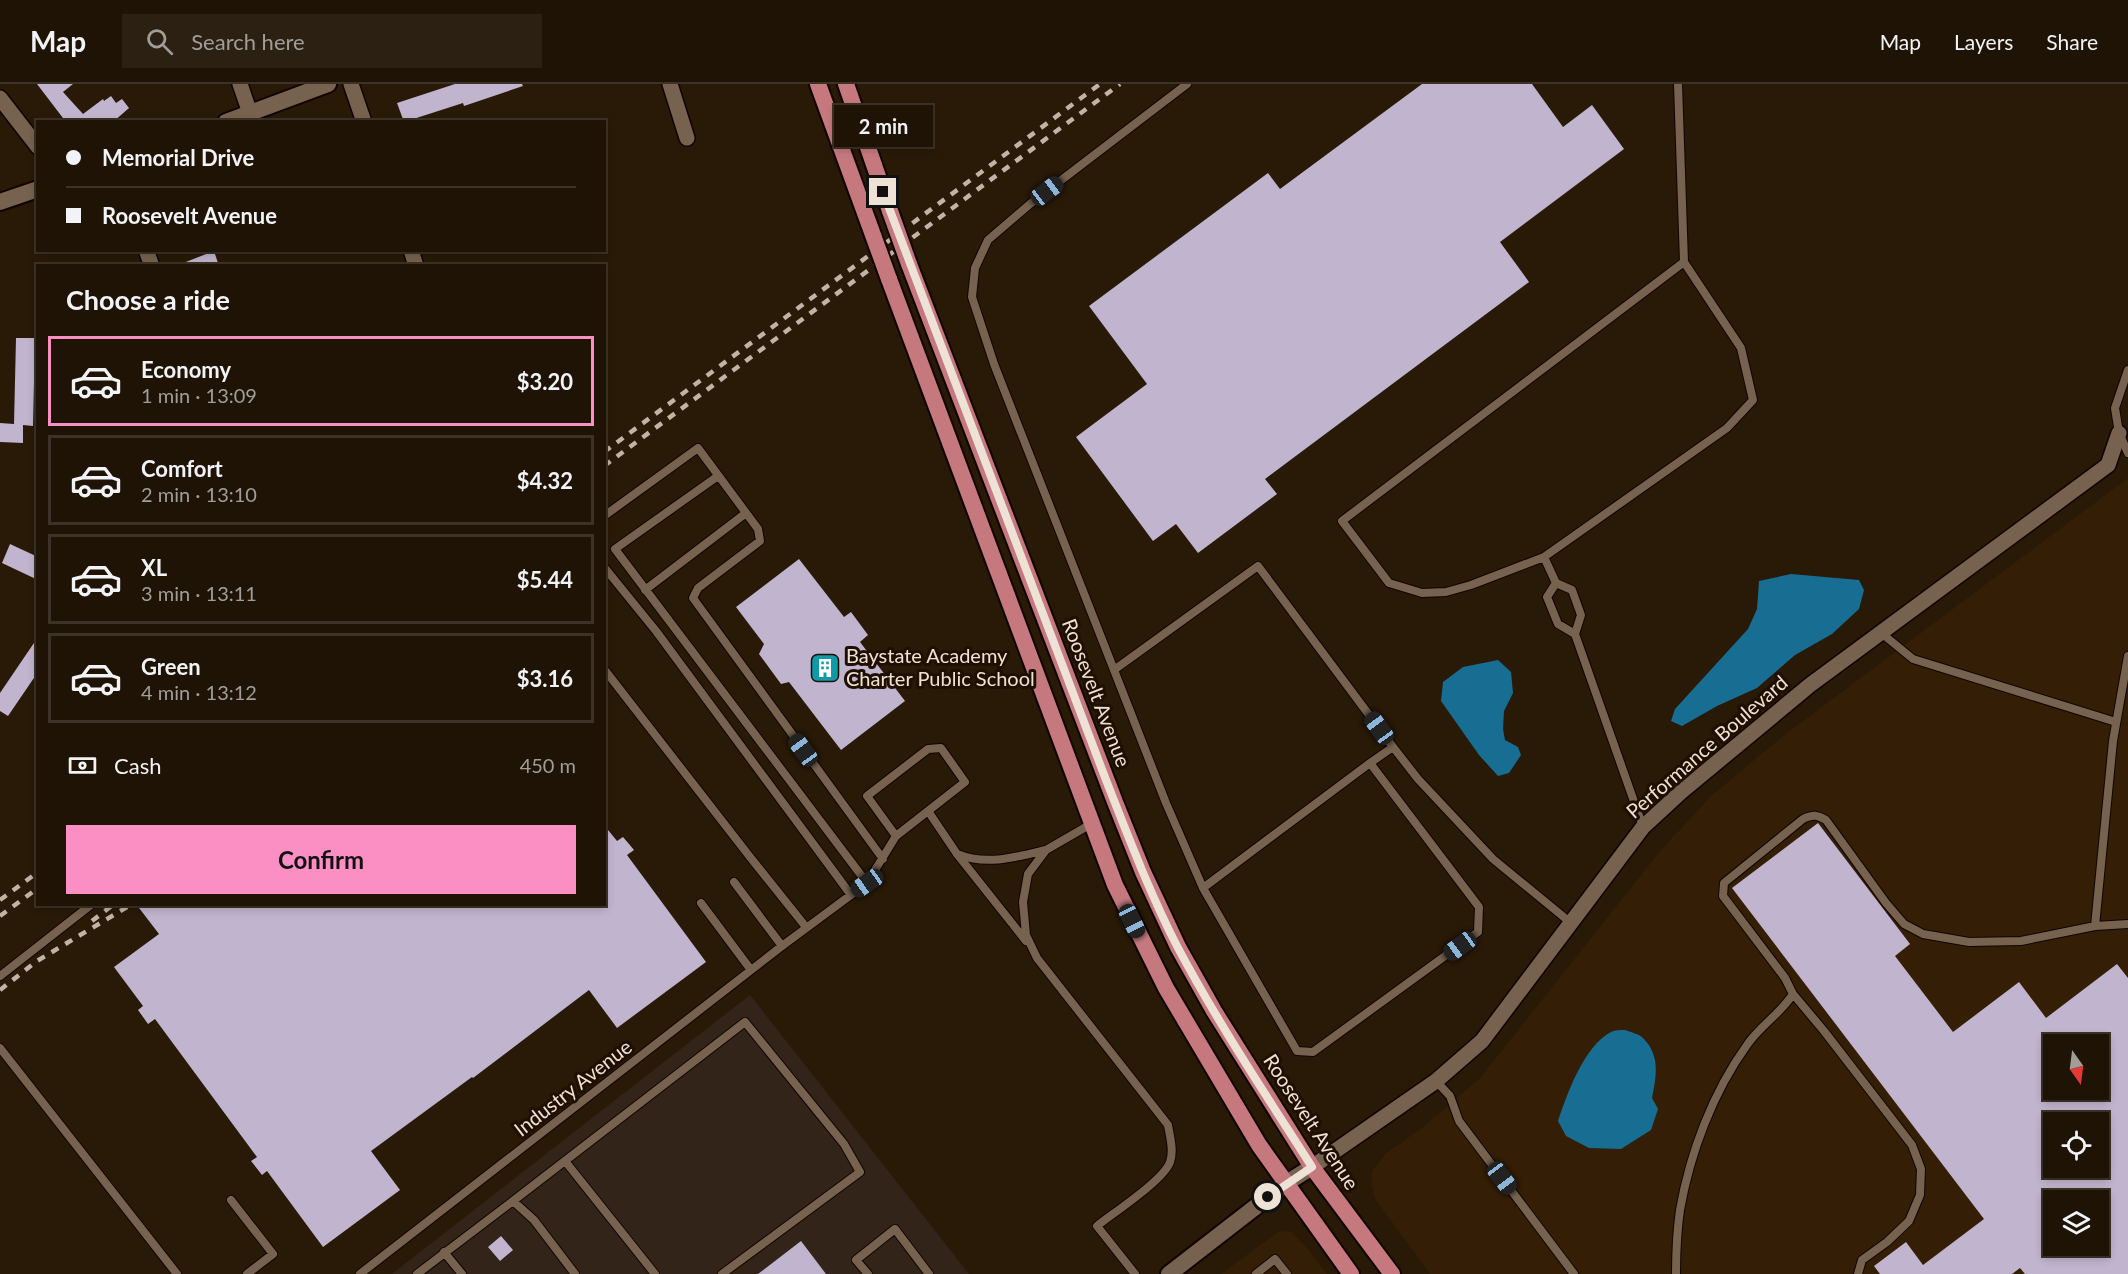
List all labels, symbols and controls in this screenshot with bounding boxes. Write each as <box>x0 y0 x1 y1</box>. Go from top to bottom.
search box <box>122 14 542 68</box>
text: Map <box>30 24 86 58</box>
icon: search <box>143 25 176 58</box>
text: Search here <box>191 28 305 55</box>
text: Map <box>1880 29 1921 54</box>
text: Layers <box>1954 29 2013 54</box>
text: Share <box>2046 29 2098 54</box>
callout: 2 min <box>834 105 932 147</box>
text: 2 min <box>859 114 908 138</box>
text: Memorial Drive <box>102 144 254 171</box>
car <box>1027 173 1067 209</box>
route end <box>869 178 896 205</box>
text: Roosevelt Avenue <box>102 202 277 229</box>
text: Choose a ride <box>66 283 230 316</box>
icon: car <box>69 354 123 408</box>
text: Economy <box>141 356 231 383</box>
text: $3.20 <box>517 368 573 395</box>
text: 1 min · 13:09 <box>141 383 257 407</box>
icon: car <box>69 453 123 507</box>
text: Comfort <box>141 455 223 482</box>
text: $4.32 <box>517 467 573 494</box>
text: 2 min · 13:10 <box>141 482 257 506</box>
icon: car <box>69 552 123 606</box>
text: XL <box>141 554 167 581</box>
text: $5.44 <box>517 566 573 593</box>
text: 3 min · 13:11 <box>141 581 257 605</box>
street label: Roosevelt Avenue <box>1058 615 1136 770</box>
place label: Baystate Academy Charter Public School <box>846 643 1035 690</box>
icon: car <box>69 651 123 705</box>
building icon: Baystate Academy Charter Public School <box>809 652 841 684</box>
text: Green <box>141 653 201 680</box>
text: $3.16 <box>517 665 573 692</box>
street label: Performance Boulevard <box>1621 670 1792 823</box>
text: 4 min · 13:12 <box>141 680 257 704</box>
car <box>1361 708 1397 748</box>
car <box>785 730 821 770</box>
icon: cash <box>66 749 99 782</box>
text: Cash <box>114 752 161 779</box>
text: 450 m <box>520 753 576 777</box>
button: Confirm <box>66 825 576 894</box>
car <box>847 865 887 901</box>
car <box>1116 901 1148 941</box>
car <box>1440 928 1480 964</box>
street label: Industry Avenue <box>509 1034 636 1141</box>
north arrow <box>2043 1034 2109 1100</box>
map controls <box>2043 1034 2109 1256</box>
street label: Roosevelt Avenue <box>1259 1049 1365 1194</box>
button: locate <box>2043 1112 2109 1178</box>
car <box>1484 1158 1520 1198</box>
route start <box>1254 1183 1281 1210</box>
button: layers <box>2043 1190 2109 1256</box>

